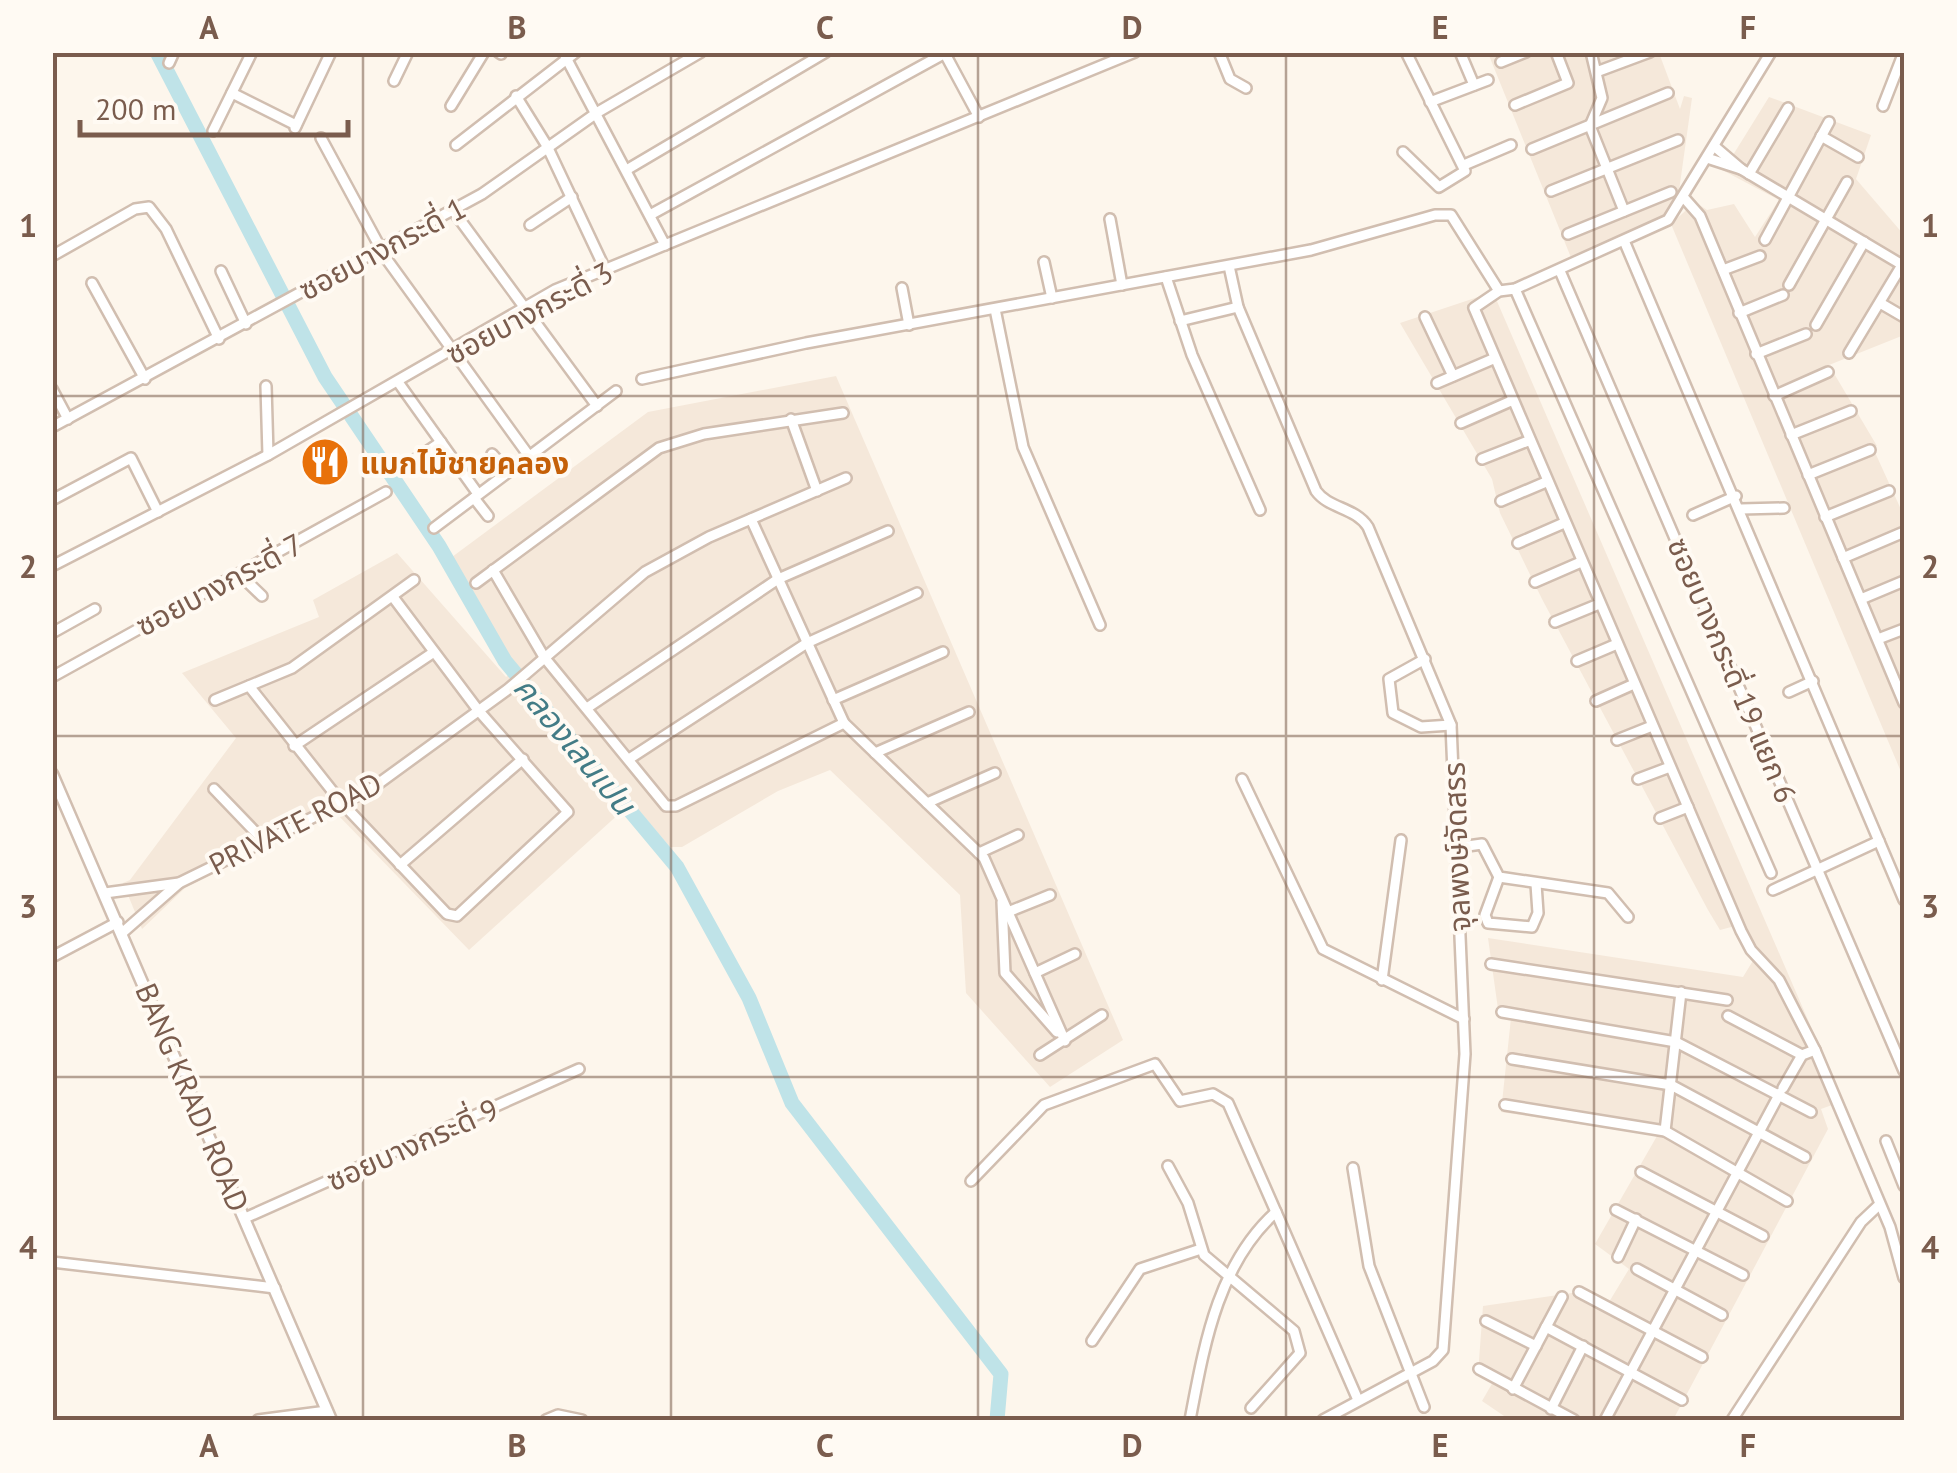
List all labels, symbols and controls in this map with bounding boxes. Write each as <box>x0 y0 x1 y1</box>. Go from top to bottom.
text: A <box>199 6 219 48</box>
text: B <box>508 6 526 48</box>
text: C <box>816 6 834 48</box>
text: D <box>1122 6 1142 48</box>
text: E <box>1432 6 1448 48</box>
text: F <box>1740 6 1756 48</box>
scale bar <box>80 75 348 137</box>
text: 200 m <box>95 89 176 128</box>
street label: ซอยบางกระดี่ 1 <box>292 188 472 308</box>
text: 1 <box>19 204 37 246</box>
text: 1 <box>1921 204 1939 246</box>
street label: ซอยบางกระดี่ 3 <box>439 252 619 372</box>
restaurant icon: แมกไม้ชายคลอง <box>299 436 351 488</box>
place label: แมกไม้ชายคลอง <box>360 443 569 482</box>
street label: ซอยบางกระดี่ 7 <box>129 524 309 644</box>
street label: ซอยบางกระดี่ 19 แยก 6 <box>1659 531 1807 809</box>
text: 2 <box>19 545 37 587</box>
text: 2 <box>1921 545 1939 587</box>
water label: คลองเลนเปน <box>505 667 647 825</box>
street label: จุลพงษ์จัดสรร <box>1434 761 1478 933</box>
street label: PRIVATE ROAD <box>202 763 388 883</box>
text: 3 <box>19 885 37 927</box>
text: 3 <box>1921 885 1939 927</box>
street label: BANG KRADI ROAD <box>127 977 259 1217</box>
street label: ซอยบางกระดี่ 9 <box>320 1089 504 1199</box>
text: 4 <box>19 1226 37 1268</box>
text: 4 <box>1921 1226 1939 1268</box>
text: A <box>199 1424 219 1466</box>
text: B <box>508 1424 526 1466</box>
text: C <box>816 1424 834 1466</box>
text: D <box>1122 1424 1142 1466</box>
text: E <box>1432 1424 1448 1466</box>
text: F <box>1740 1424 1756 1466</box>

